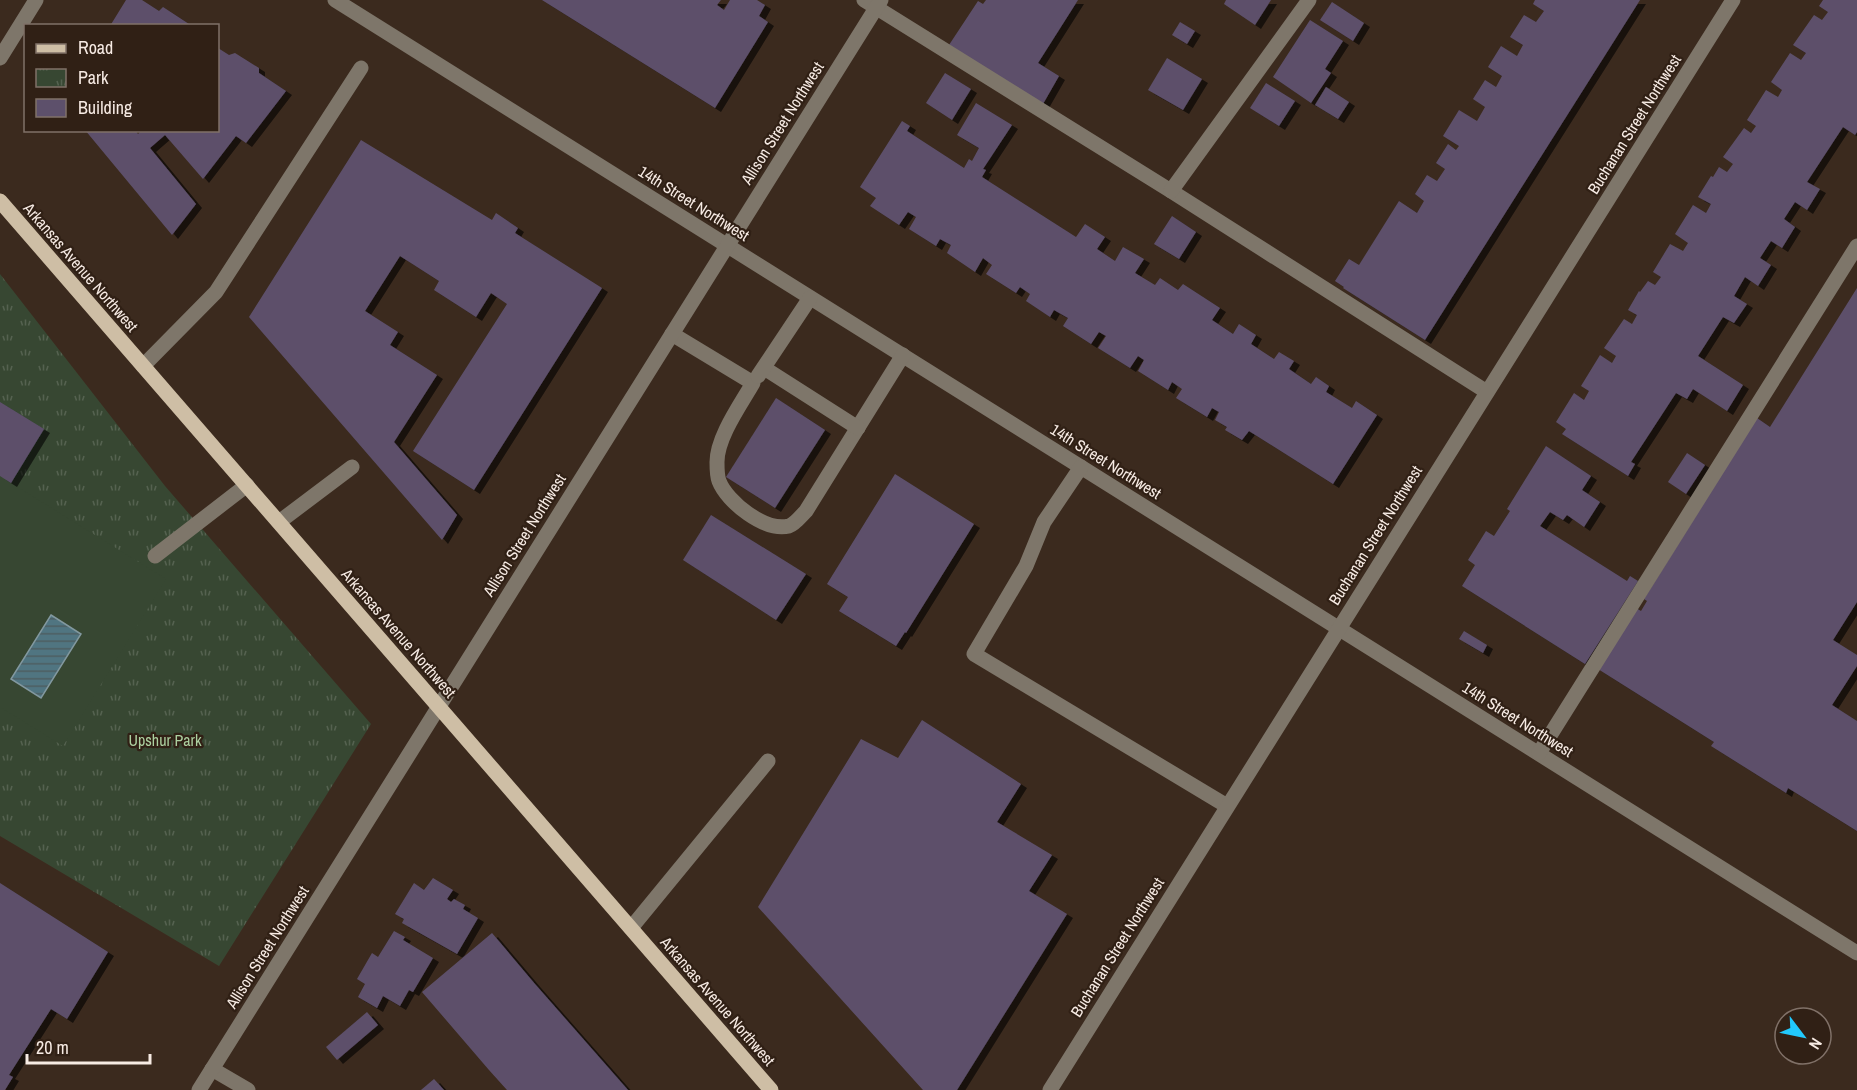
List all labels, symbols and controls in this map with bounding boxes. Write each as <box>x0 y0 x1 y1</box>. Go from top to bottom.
legend <box>24 24 219 132</box>
text: Road <box>78 35 113 60</box>
street label: Buchanan Street Northwest <box>1582 50 1686 198</box>
street label: Allison Street Northwest <box>735 57 829 189</box>
text: Park <box>78 65 109 90</box>
text: Building <box>78 95 133 120</box>
street label: 14th Street Northwest <box>634 160 754 246</box>
street label: Arkansas Avenue Northwest <box>18 197 144 337</box>
street label: 14th Street Northwest <box>1046 418 1166 504</box>
street label: Buchanan Street Northwest <box>1323 461 1427 609</box>
street label: Allison Street Northwest <box>477 469 571 601</box>
street label: Arkansas Avenue Northwest <box>336 563 462 703</box>
street label: 14th Street Northwest <box>1458 676 1578 762</box>
park label: Upshur Park <box>129 729 202 751</box>
street label: Buchanan Street Northwest <box>1065 873 1169 1021</box>
street label: Allison Street Northwest <box>220 881 314 1013</box>
street label: Arkansas Avenue Northwest <box>655 931 781 1071</box>
north arrow <box>1773 1006 1833 1066</box>
scale bar <box>27 1027 150 1065</box>
text: N <box>1804 1034 1828 1054</box>
text: 20 m <box>36 1035 69 1060</box>

